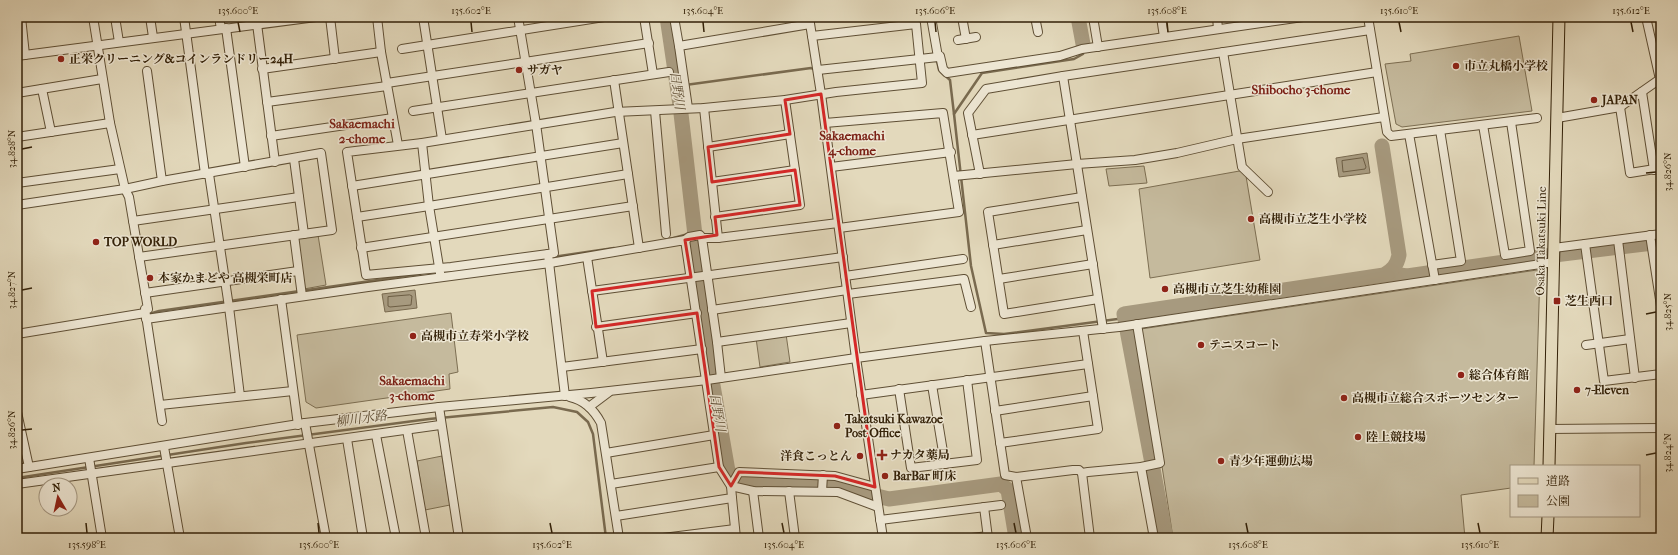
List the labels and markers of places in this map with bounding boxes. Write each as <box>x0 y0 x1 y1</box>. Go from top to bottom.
place label: 正栄クリーニング&コインランドリー24H <box>69 52 294 67</box>
marker: 正栄クリーニング&コインランドリー24H <box>56 54 66 64</box>
place label: 市立丸橋小学校 <box>1464 59 1548 73</box>
marker: 市立丸橋小学校 <box>1451 61 1461 71</box>
place label: サガヤ <box>527 63 563 77</box>
marker: サガヤ <box>514 65 524 75</box>
place label: JAPAN <box>1600 93 1639 108</box>
marker: JAPAN <box>1589 95 1599 105</box>
place label: 高槻市立芝生小学校 <box>1259 212 1367 226</box>
marker: 高槻市立芝生小学校 <box>1246 214 1256 224</box>
place label: TOP WORLD <box>103 235 177 249</box>
marker: TOP WORLD <box>91 237 101 247</box>
place label: 本家かまどや 高槻栄町店 <box>158 271 293 285</box>
marker: 本家かまどや 高槻栄町店 <box>145 273 155 283</box>
place label: 高槻市立芝生幼稚園 <box>1173 282 1281 296</box>
marker: 高槻市立芝生幼稚園 <box>1160 284 1170 294</box>
place label: 芝生西口 <box>1565 294 1613 308</box>
marker: 芝生西口 <box>1552 296 1562 306</box>
place label: 高槻市立寿栄小学校 <box>421 329 529 343</box>
marker: 高槻市立寿栄小学校 <box>408 331 418 341</box>
place label: テニスコート <box>1209 338 1281 352</box>
marker: テニスコート <box>1196 340 1206 350</box>
place label: 総合体育館 <box>1469 368 1529 382</box>
marker: 総合体育館 <box>1456 370 1466 380</box>
place label: 7-Eleven <box>1584 383 1630 397</box>
marker: 7-Eleven <box>1572 385 1582 395</box>
place label: 高槻市立総合スポーツセンター <box>1352 391 1519 405</box>
marker: 高槻市立総合スポーツセンター <box>1339 393 1349 403</box>
place label: Takatsuki Kawazoe Post Office <box>844 412 943 440</box>
marker: Takatsuki Kawazoe Post Office <box>832 421 842 431</box>
place label: 陸上競技場 <box>1366 430 1426 444</box>
marker: 陸上競技場 <box>1353 432 1363 442</box>
place label: ナカタ薬局 <box>890 448 950 462</box>
place label: 洋食こっとん <box>780 449 852 463</box>
marker: ナカタ薬局 <box>877 450 887 460</box>
marker: 洋食こっとん <box>855 451 865 461</box>
place label: 青少年運動広場 <box>1229 454 1313 468</box>
marker: 青少年運動広場 <box>1216 456 1226 466</box>
place label: BarBar 町床 <box>893 469 956 483</box>
marker: BarBar 町床 <box>880 471 890 481</box>

